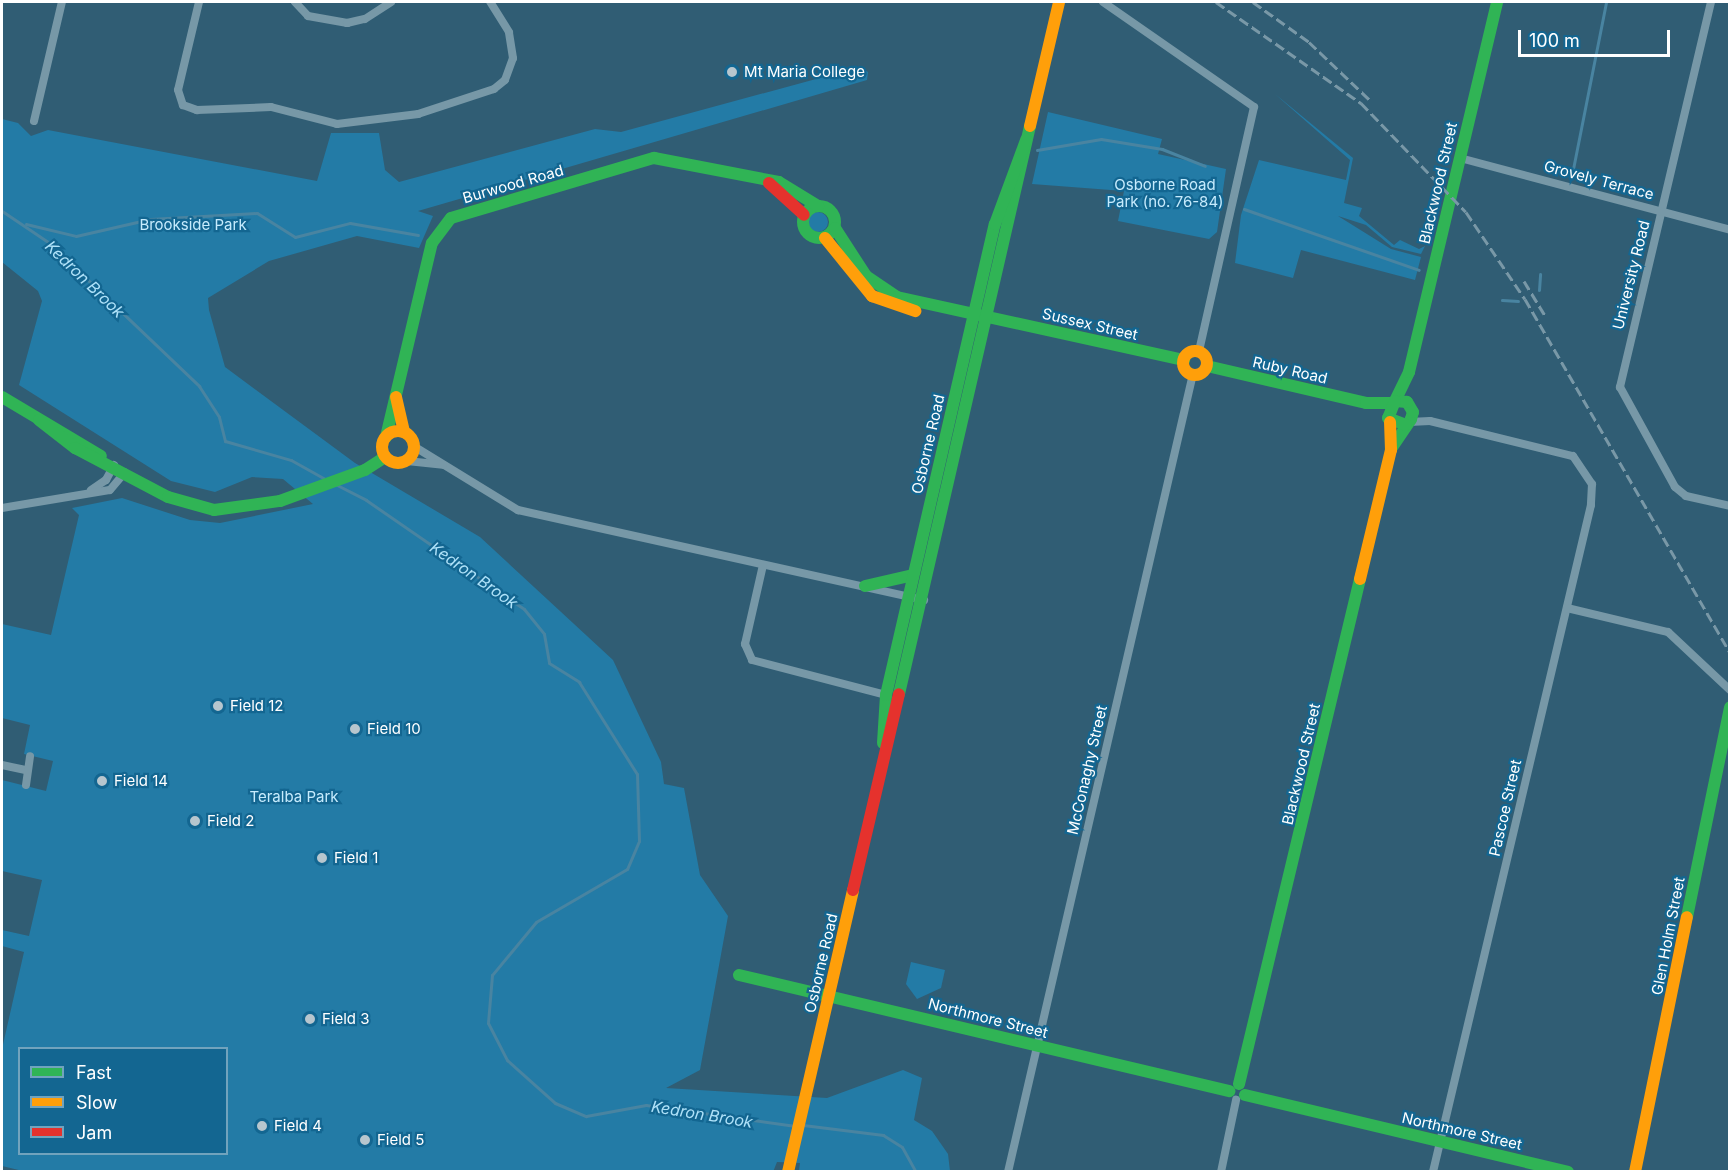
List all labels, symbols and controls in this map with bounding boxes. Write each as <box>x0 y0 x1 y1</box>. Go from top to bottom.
scale bar <box>1521 18 1672 56</box>
text: 100 m <box>1529 30 1580 51</box>
place label: Mt Maria College <box>744 63 865 81</box>
marker: Mt Maria College <box>725 65 739 79</box>
street label: Blackwood Street <box>1415 120 1461 246</box>
street label: Grovely Terrace <box>1542 157 1656 203</box>
street label: Burwood Road <box>461 161 565 207</box>
park label: Osborne Road Park (no. 76-84) <box>1106 175 1224 210</box>
park label: Brookside Park <box>139 216 247 234</box>
street label: University Road <box>1609 219 1653 331</box>
water label: Kedron Brook <box>41 236 129 322</box>
street label: Sussex Street <box>1040 304 1140 344</box>
street label: Ruby Road <box>1251 353 1329 387</box>
street label: Osborne Road <box>908 393 948 495</box>
water label: Kedron Brook <box>426 538 522 612</box>
place label: Field 12 <box>230 697 284 715</box>
marker: Field 12 <box>211 699 225 713</box>
street label: Blackwood Street <box>1278 701 1324 827</box>
street label: McConaghy Street <box>1063 704 1111 836</box>
place label: Field 10 <box>367 720 421 738</box>
marker: Field 10 <box>348 722 362 736</box>
street label: Pascoe Street <box>1485 758 1525 858</box>
place label: Field 14 <box>114 772 168 790</box>
marker: Field 14 <box>95 774 109 788</box>
park label: Teralba Park <box>249 788 339 806</box>
place label: Field 2 <box>207 812 254 830</box>
marker: Field 2 <box>188 814 202 828</box>
place label: Field 1 <box>334 849 378 867</box>
marker: Field 1 <box>315 851 329 865</box>
street label: Glen Holm Street <box>1648 875 1688 997</box>
street label: Osborne Road <box>801 912 841 1014</box>
street label: Northmore Street <box>926 994 1050 1042</box>
place label: Field 3 <box>322 1010 370 1028</box>
marker: Field 3 <box>303 1012 317 1026</box>
legend <box>18 1047 228 1155</box>
text: Fast <box>76 1062 112 1083</box>
text: Slow <box>76 1092 117 1113</box>
water label: Kedron Brook <box>650 1096 754 1132</box>
street label: Northmore Street <box>1400 1108 1524 1154</box>
place label: Field 4 <box>274 1117 322 1135</box>
marker: Field 4 <box>255 1119 269 1133</box>
text: Jam <box>76 1122 112 1143</box>
place label: Field 5 <box>377 1131 424 1149</box>
marker: Field 5 <box>358 1133 372 1147</box>

